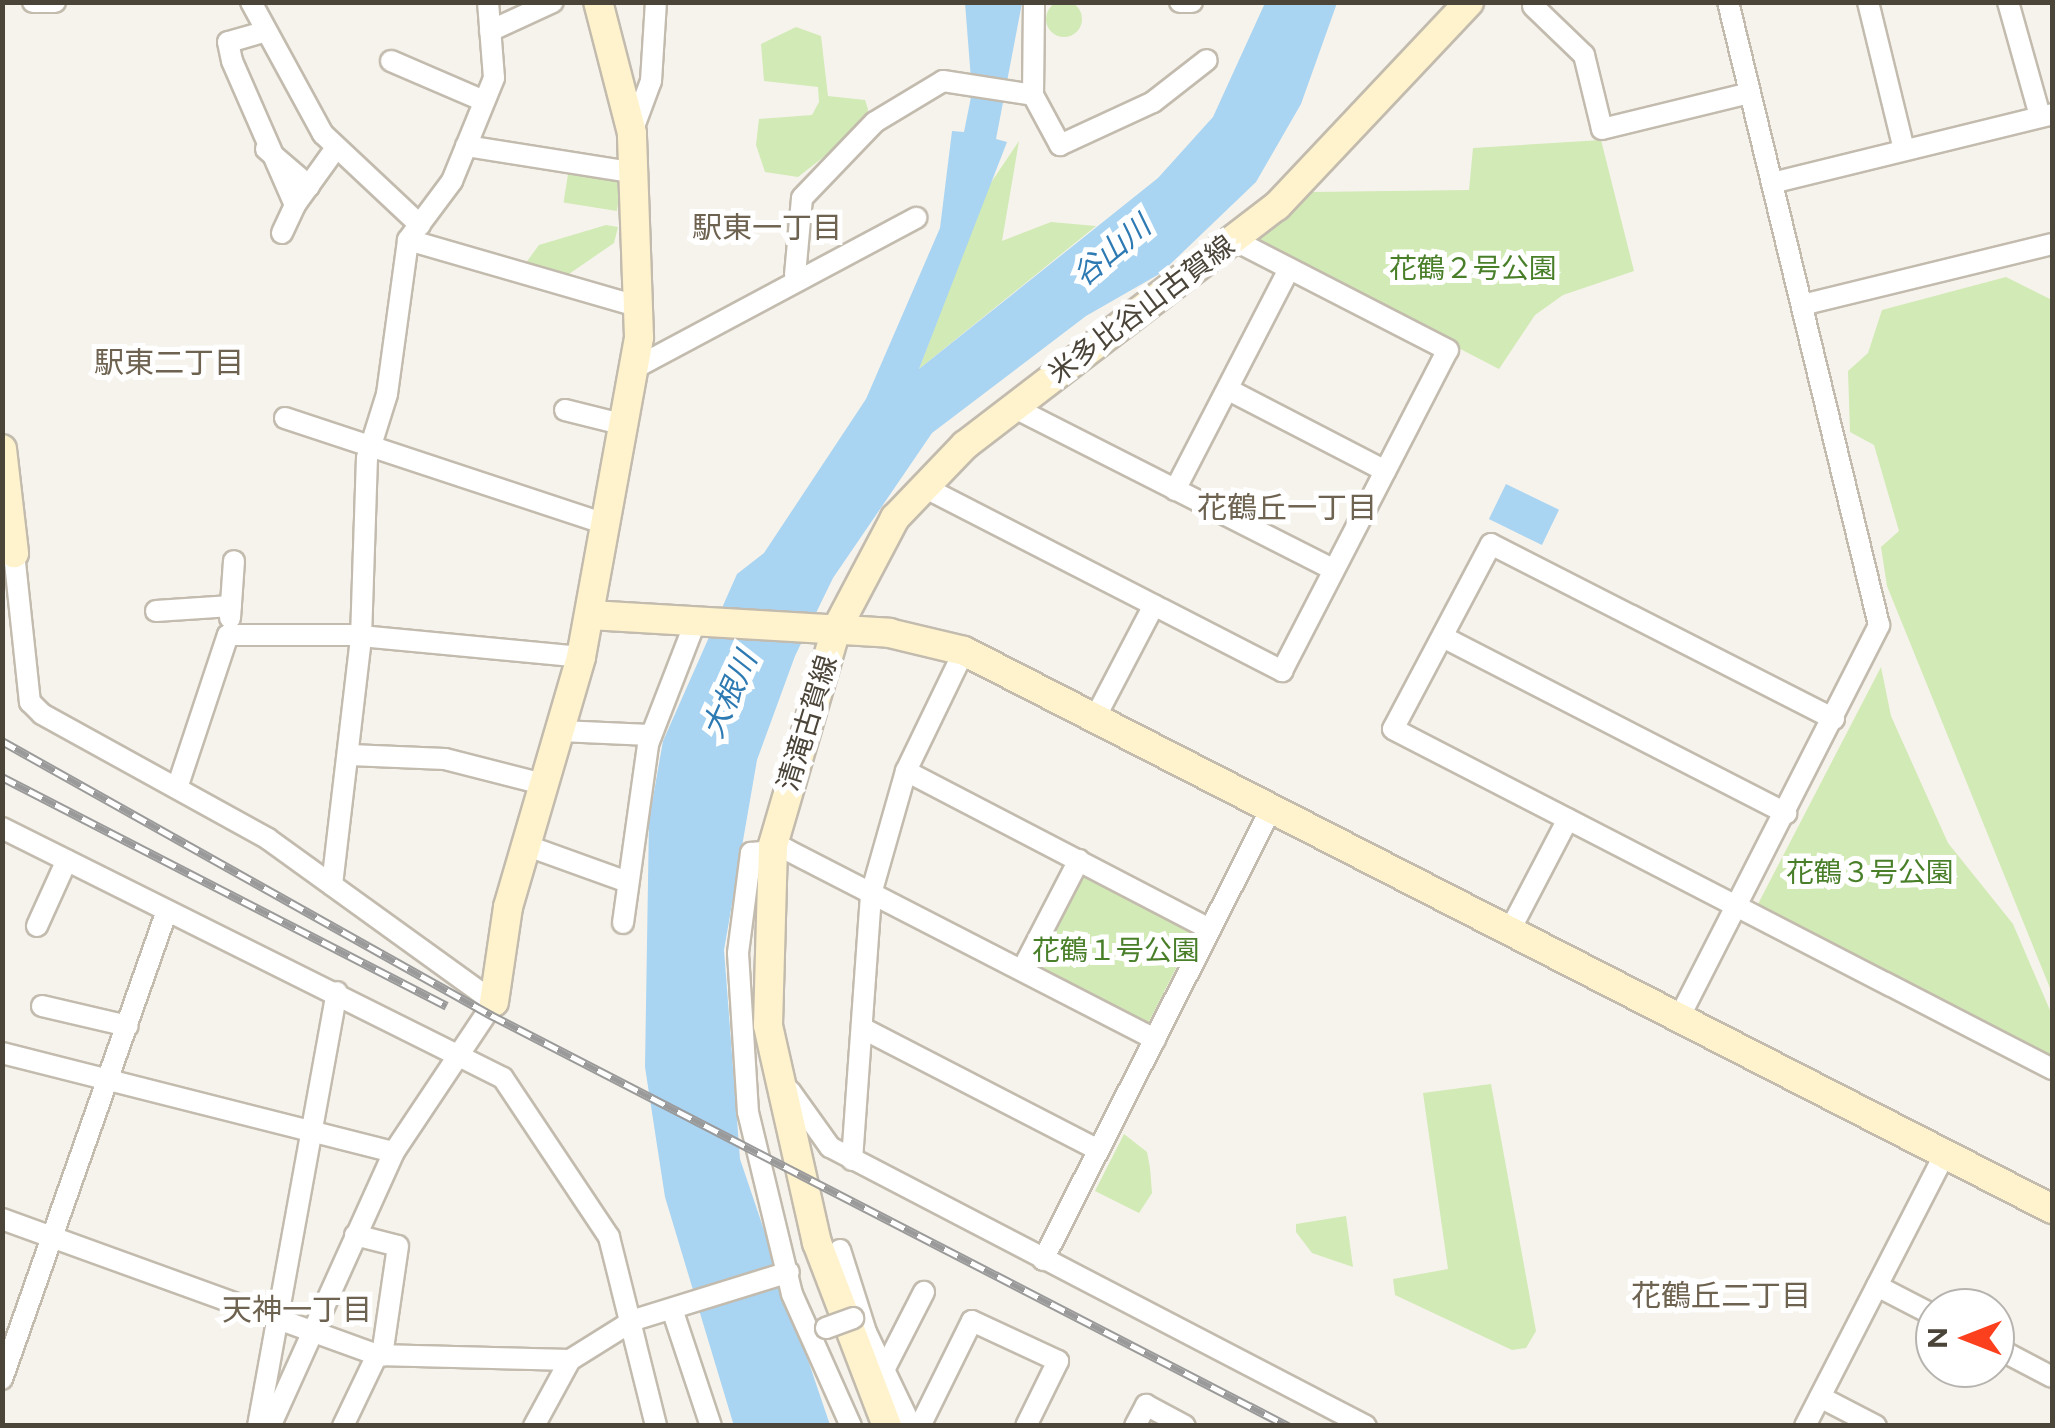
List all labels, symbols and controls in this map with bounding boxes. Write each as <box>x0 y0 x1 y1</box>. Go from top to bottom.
water label: 谷山川 <box>1066 208 1158 294</box>
district label: 駅東一丁目 <box>692 210 842 246</box>
street label: 米多比谷山古賀線 <box>1041 228 1241 390</box>
park label: 花鶴２号公園 <box>1389 251 1557 285</box>
district label: 駅東二丁目 <box>94 345 244 381</box>
district label: 花鶴丘一丁目 <box>1197 490 1377 526</box>
water label: 大根川 <box>695 647 765 743</box>
street label: 清滝古賀線 <box>770 651 844 795</box>
park label: 花鶴３号公園 <box>1786 855 1954 889</box>
park label: 花鶴１号公園 <box>1032 933 1200 967</box>
district label: 花鶴丘二丁目 <box>1631 1278 1811 1314</box>
north arrow <box>1915 1288 2015 1388</box>
district label: 天神一丁目 <box>222 1292 372 1328</box>
text: N <box>1920 1327 1954 1349</box>

